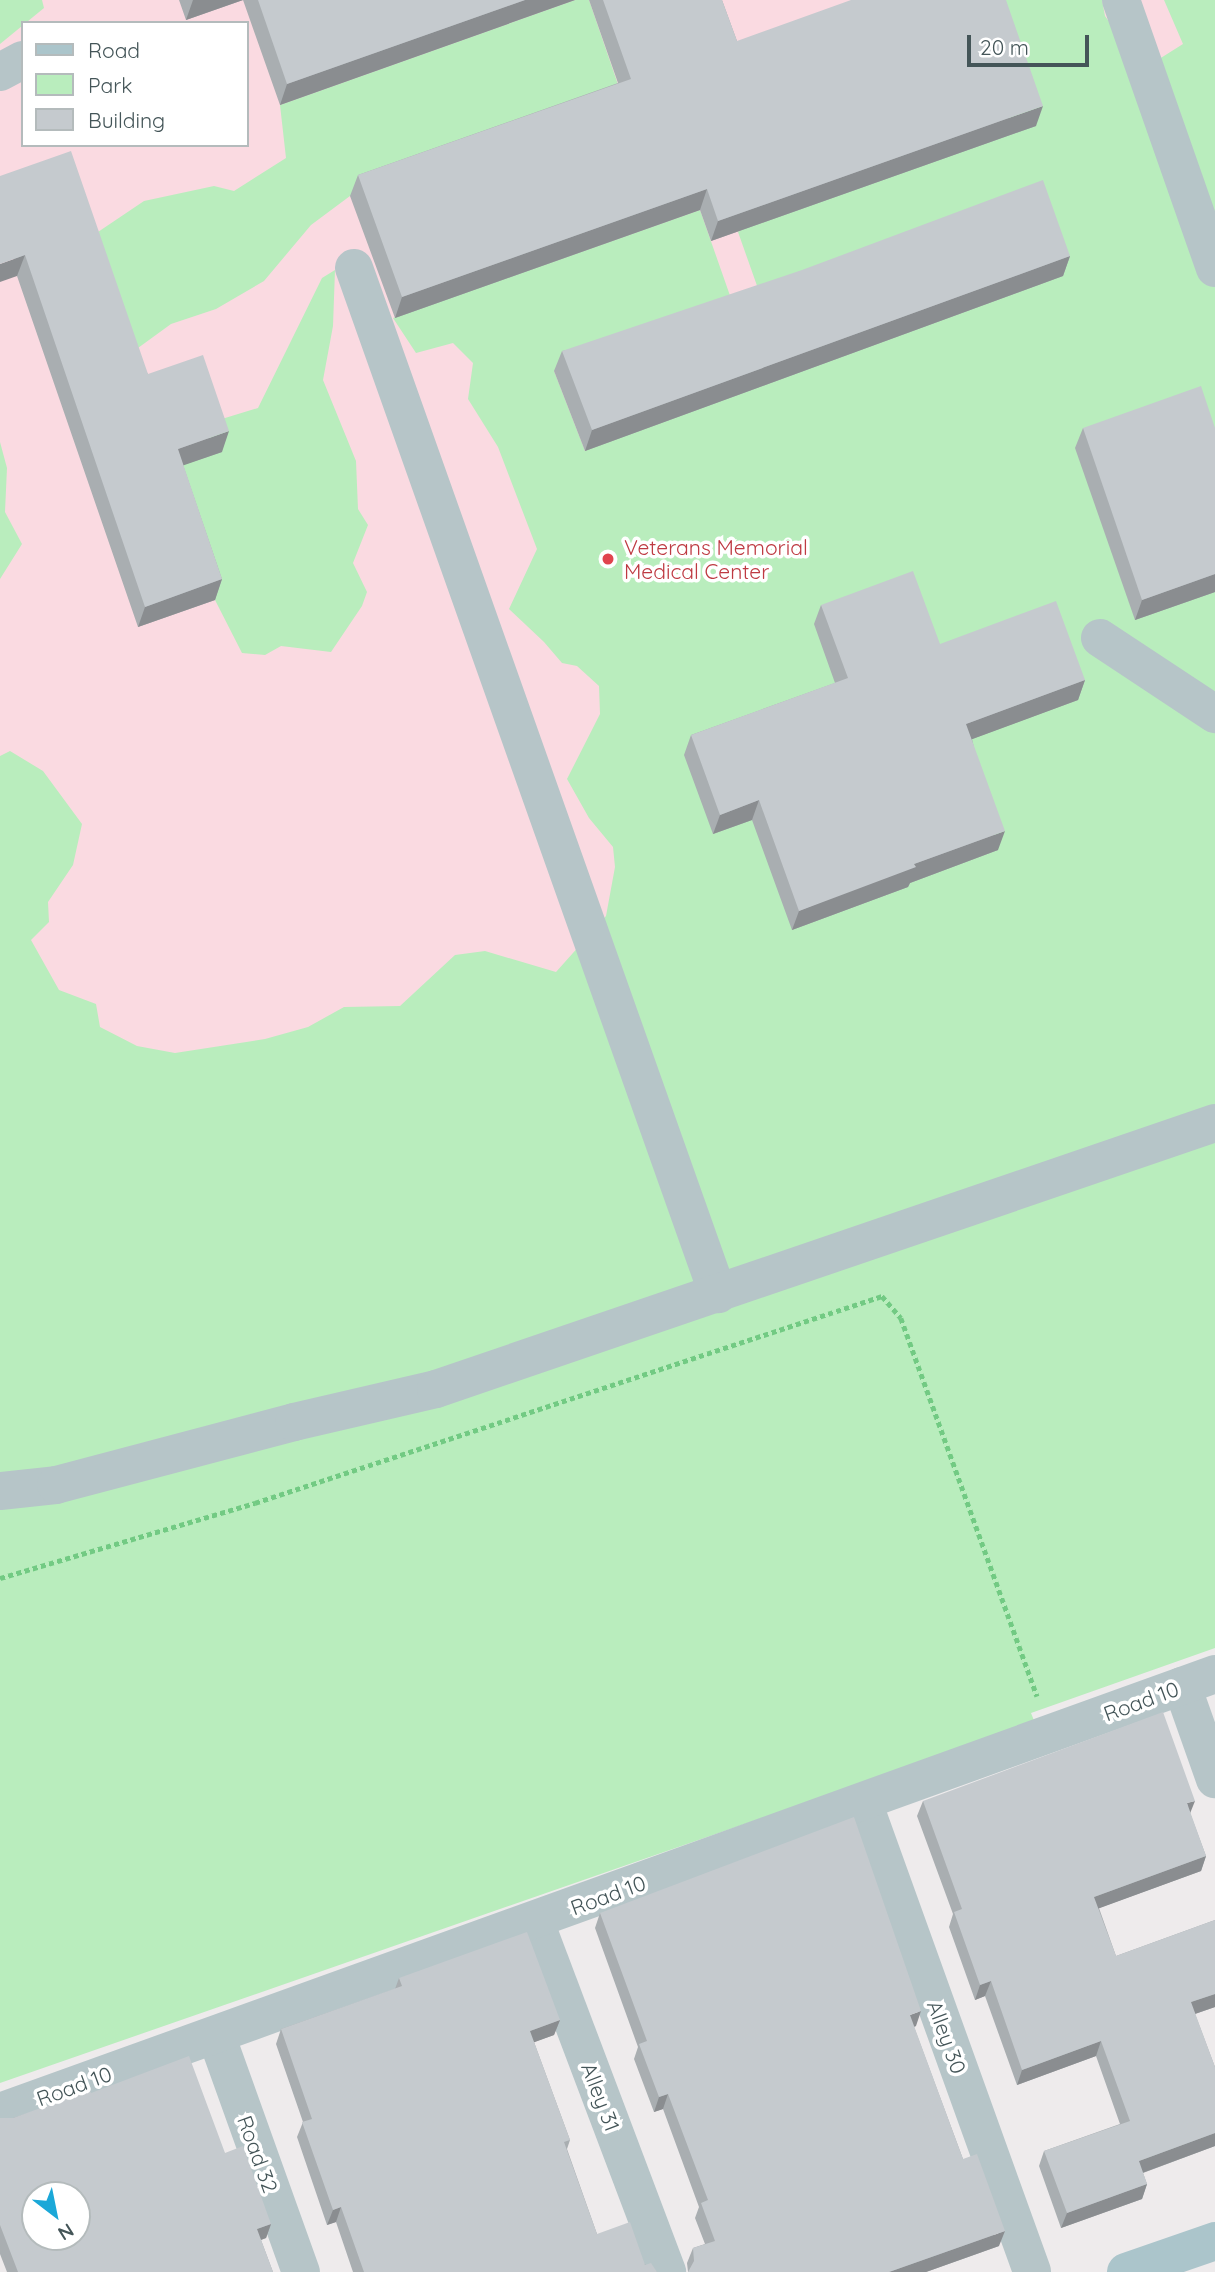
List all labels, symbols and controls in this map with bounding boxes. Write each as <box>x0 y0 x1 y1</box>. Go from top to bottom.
legend <box>21 21 248 147</box>
scale bar <box>970 21 1092 65</box>
text: 20 m <box>980 34 1029 60</box>
text: Road <box>88 37 140 63</box>
text: Park <box>88 72 132 98</box>
text: Building <box>88 107 165 133</box>
place label: Veterans Memorial Medical Center <box>624 534 808 584</box>
marker: Veterans Memorial Medical Center <box>598 549 618 569</box>
street label: Road 10 <box>1100 1676 1182 1726</box>
street label: Road 10 <box>567 1870 649 1920</box>
street label: Alley 30 <box>922 1997 972 2077</box>
street label: Alley 31 <box>576 2059 626 2135</box>
street label: Road 10 <box>33 2061 115 2111</box>
street label: Road 32 <box>232 2112 284 2196</box>
north arrow <box>21 2181 91 2251</box>
text: N <box>54 2218 78 2246</box>

